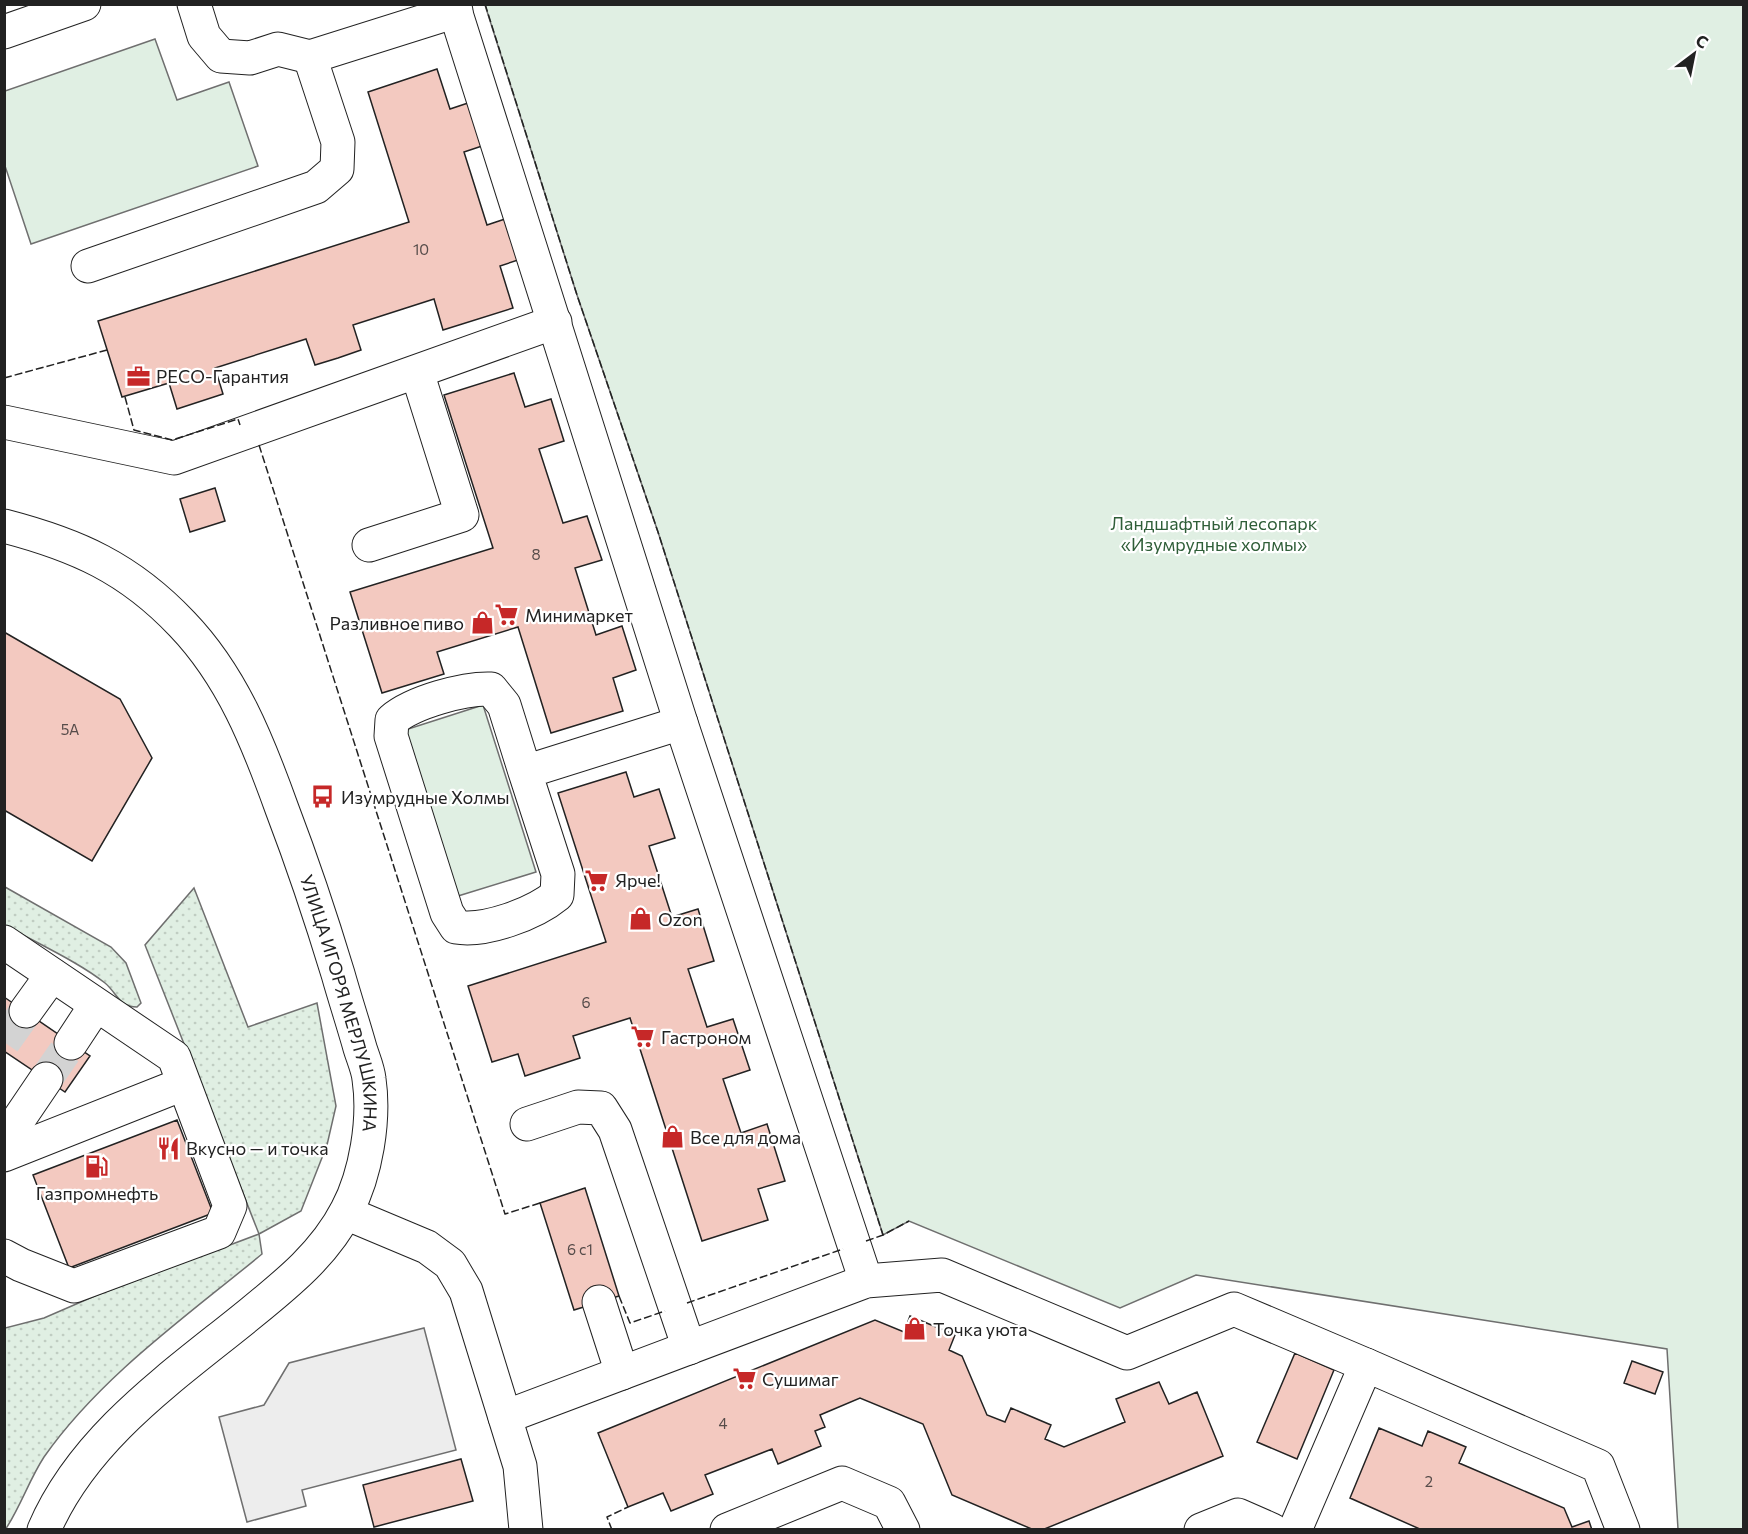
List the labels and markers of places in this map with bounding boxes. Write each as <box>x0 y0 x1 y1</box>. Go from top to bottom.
office icon: РЕСО-Гарантия <box>125 363 151 389</box>
place label: РЕСО-Гарантия <box>156 365 289 387</box>
supermarket icon: Минимаркет <box>494 602 520 628</box>
place label: Минимаркет <box>525 604 634 626</box>
shop icon: Разливное пиво <box>469 610 495 636</box>
place label: Разливное пиво <box>330 612 464 634</box>
bus stop icon: Изумрудные Холмы <box>310 784 336 810</box>
place label: Изумрудные Холмы <box>341 786 510 808</box>
supermarket icon: Ярче! <box>584 867 610 893</box>
place label: Ярче! <box>615 869 661 891</box>
shop icon: Ozon <box>627 906 653 932</box>
place label: Ozon <box>658 908 703 930</box>
supermarket icon: Гастроном <box>630 1024 656 1050</box>
place label: Гастроном <box>661 1026 751 1048</box>
shop icon: Все для дома <box>659 1124 685 1150</box>
place label: Все для дома <box>690 1126 801 1148</box>
restaurant icon: Вкусно — и точка <box>155 1135 181 1161</box>
place label: Вкусно — и точка <box>186 1137 329 1159</box>
fuel station icon: Газпромнефть <box>84 1154 110 1180</box>
place label: Газпромнефть <box>36 1182 158 1204</box>
shop icon: Точка уюта <box>902 1316 928 1342</box>
place label: Точка уюта <box>933 1318 1028 1340</box>
supermarket icon: Сушимаг <box>731 1366 757 1392</box>
place label: Сушимаг <box>762 1368 839 1390</box>

